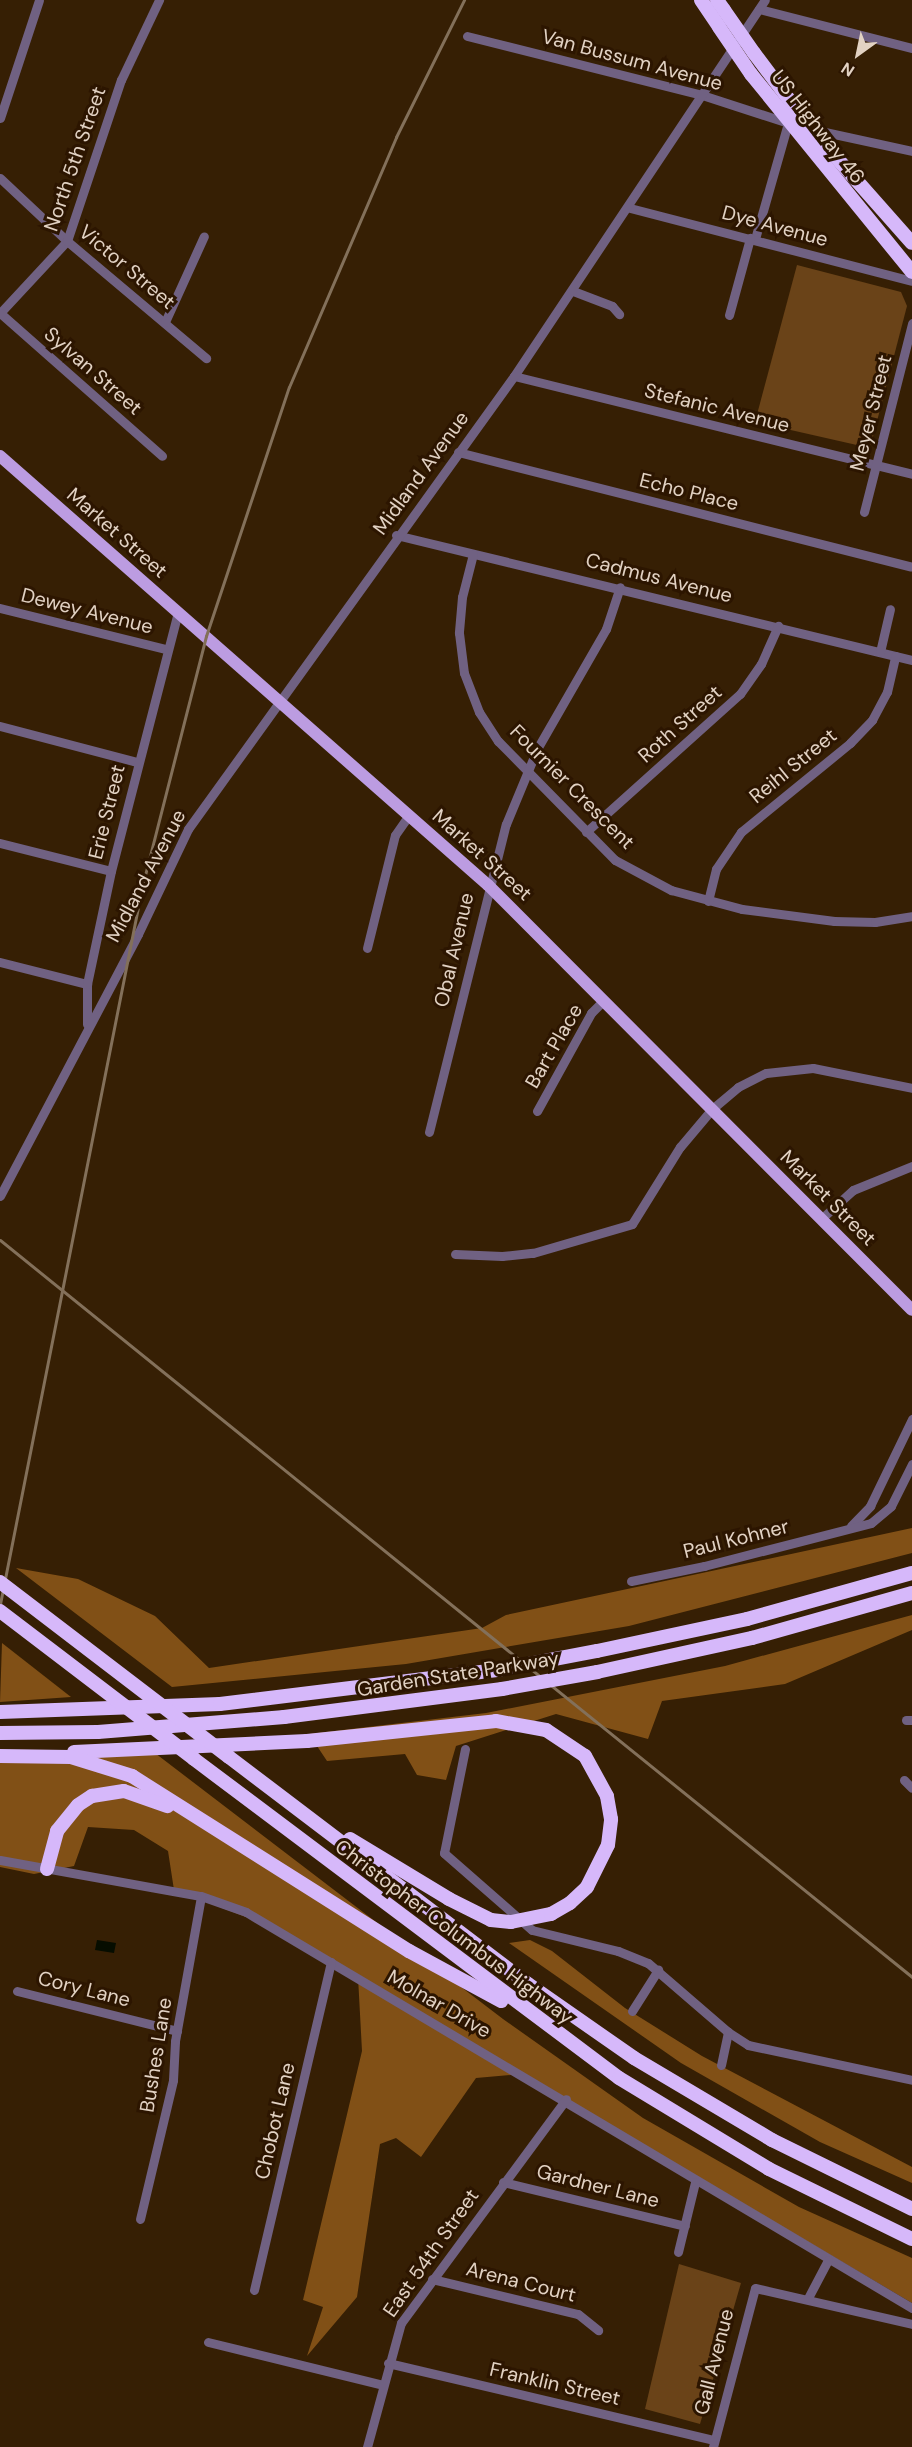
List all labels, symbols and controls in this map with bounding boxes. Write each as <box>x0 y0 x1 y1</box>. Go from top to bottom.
street label: Van Bussum Avenue <box>539 24 725 96</box>
north arrow <box>828 24 888 84</box>
text: N <box>837 58 859 82</box>
street label: US Highway 46 <box>766 65 870 189</box>
street label: North 5th Street <box>39 84 111 234</box>
street label: Dye Avenue <box>719 200 831 252</box>
street label: Victor Street <box>74 220 180 314</box>
street label: Sylvan Street <box>39 322 147 420</box>
street label: Meyer Street <box>845 353 897 473</box>
street label: Stefanic Avenue <box>642 378 792 438</box>
street label: Midland Avenue <box>368 407 474 539</box>
street label: Echo Place <box>637 468 741 516</box>
street label: Market Street <box>62 483 172 583</box>
street label: Cadmus Avenue <box>583 548 735 608</box>
street label: Dewey Avenue <box>19 583 155 639</box>
street label: Roth Street <box>633 680 727 768</box>
street label: Fournier Crescent <box>505 720 639 854</box>
street label: Reihl Street <box>744 724 842 808</box>
street label: Erie Street <box>84 762 130 862</box>
street label: Market Street <box>427 804 537 906</box>
street label: Midland Avenue <box>101 806 191 946</box>
street label: Obal Avenue <box>429 890 479 1010</box>
street label: Bart Place <box>520 1000 588 1092</box>
street label: Market Street <box>775 1145 881 1251</box>
street label: Paul Kohner <box>681 1514 791 1564</box>
street label: Garden State Parkway <box>355 1646 561 1702</box>
street label: Christopher Columbus Highway <box>330 1835 578 2029</box>
street label: Molnar Drive <box>383 1965 495 2043</box>
street label: Cory Lane <box>35 1966 133 2012</box>
street label: Bushes Lane <box>135 1996 177 2114</box>
street label: Chobot Lane <box>250 2060 300 2182</box>
street label: Gardner Lane <box>534 2159 662 2213</box>
street label: East 54th Street <box>378 2184 484 2322</box>
street label: Arena Court <box>464 2257 578 2307</box>
street label: Gall Avenue <box>689 2307 739 2417</box>
street label: Franklin Street <box>487 2357 623 2411</box>

